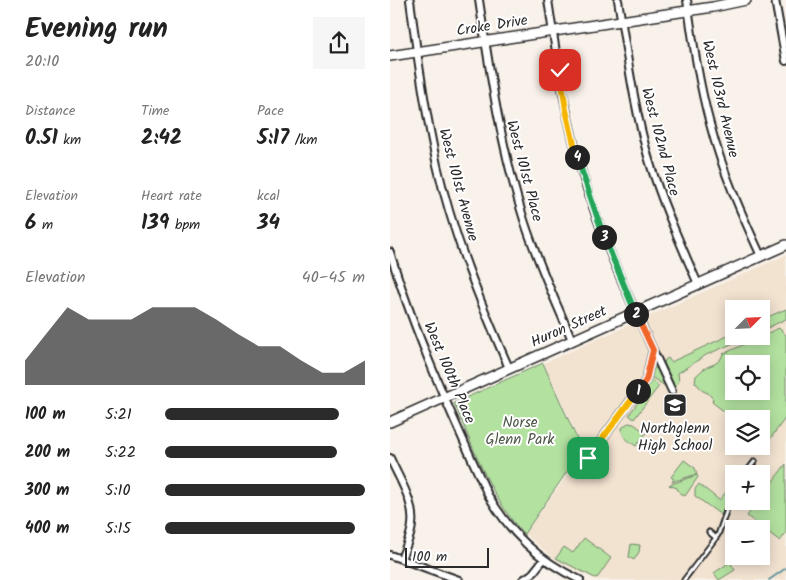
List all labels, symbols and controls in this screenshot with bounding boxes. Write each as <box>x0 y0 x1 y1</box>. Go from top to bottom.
text: Evening run <box>25 7 168 52</box>
street label: Croke Drive <box>455 8 530 43</box>
button: share <box>313 17 365 69</box>
street label: West 103rd Avenue <box>695 38 745 160</box>
text: 20:10 <box>25 49 59 74</box>
pin <box>539 49 581 91</box>
icon: check <box>546 56 574 84</box>
street label: West 102nd Place <box>634 85 686 199</box>
text: Distance <box>25 100 75 122</box>
text: Time <box>141 100 169 122</box>
text: Pace <box>257 100 284 122</box>
street label: West 101st Place <box>499 118 549 225</box>
text: 0.51 <box>25 122 58 155</box>
text: 2:42 <box>141 122 182 155</box>
text: 5:17 <box>257 122 289 155</box>
street label: West 101st Avenue <box>431 126 485 244</box>
text: km <box>58 129 81 151</box>
text: /km <box>289 129 317 151</box>
pin: 4 <box>564 144 590 170</box>
text: 4 <box>574 146 581 168</box>
text: Elevation <box>25 185 78 207</box>
text: Heart rate <box>141 185 202 207</box>
text: kcal <box>257 185 280 207</box>
text: 6 <box>25 207 36 240</box>
text: 139 <box>141 207 169 240</box>
text: 34 <box>257 207 280 240</box>
text: m <box>36 214 53 236</box>
text: bpm <box>169 214 200 236</box>
pin: 3 <box>592 224 616 250</box>
text: 3 <box>601 226 608 248</box>
text: Elevation <box>25 265 86 290</box>
text: 40–45 m <box>302 265 365 290</box>
street label: Huron Street <box>527 299 611 354</box>
north arrow <box>725 300 770 345</box>
map controls <box>725 300 770 565</box>
pin: 2 <box>624 302 648 326</box>
text: 2 <box>632 303 641 325</box>
street label: West 100th Place <box>417 318 481 428</box>
button: locate <box>725 355 770 400</box>
pin: 1 <box>626 378 650 404</box>
text: 1 <box>636 380 641 402</box>
school or university icon: Northglenn High School <box>662 392 688 418</box>
text: 100 m <box>25 402 66 427</box>
text: 5:21 <box>105 402 132 427</box>
button: layers <box>725 410 770 455</box>
park label: Norse Glenn Park <box>486 411 555 452</box>
place label: Northglenn High School <box>638 417 713 458</box>
pin <box>567 437 609 479</box>
text: 200 m <box>25 440 70 465</box>
text: 5:22 <box>105 440 136 465</box>
icon: arrive <box>574 444 602 472</box>
button: + <box>725 465 770 510</box>
text: 300 m <box>25 478 69 503</box>
text: 5:10 <box>105 478 131 503</box>
text: 400 m <box>25 516 69 541</box>
text: 5:15 <box>105 516 131 541</box>
button: − <box>725 520 770 565</box>
scale bar <box>405 545 489 568</box>
text: 100 m <box>412 546 447 568</box>

